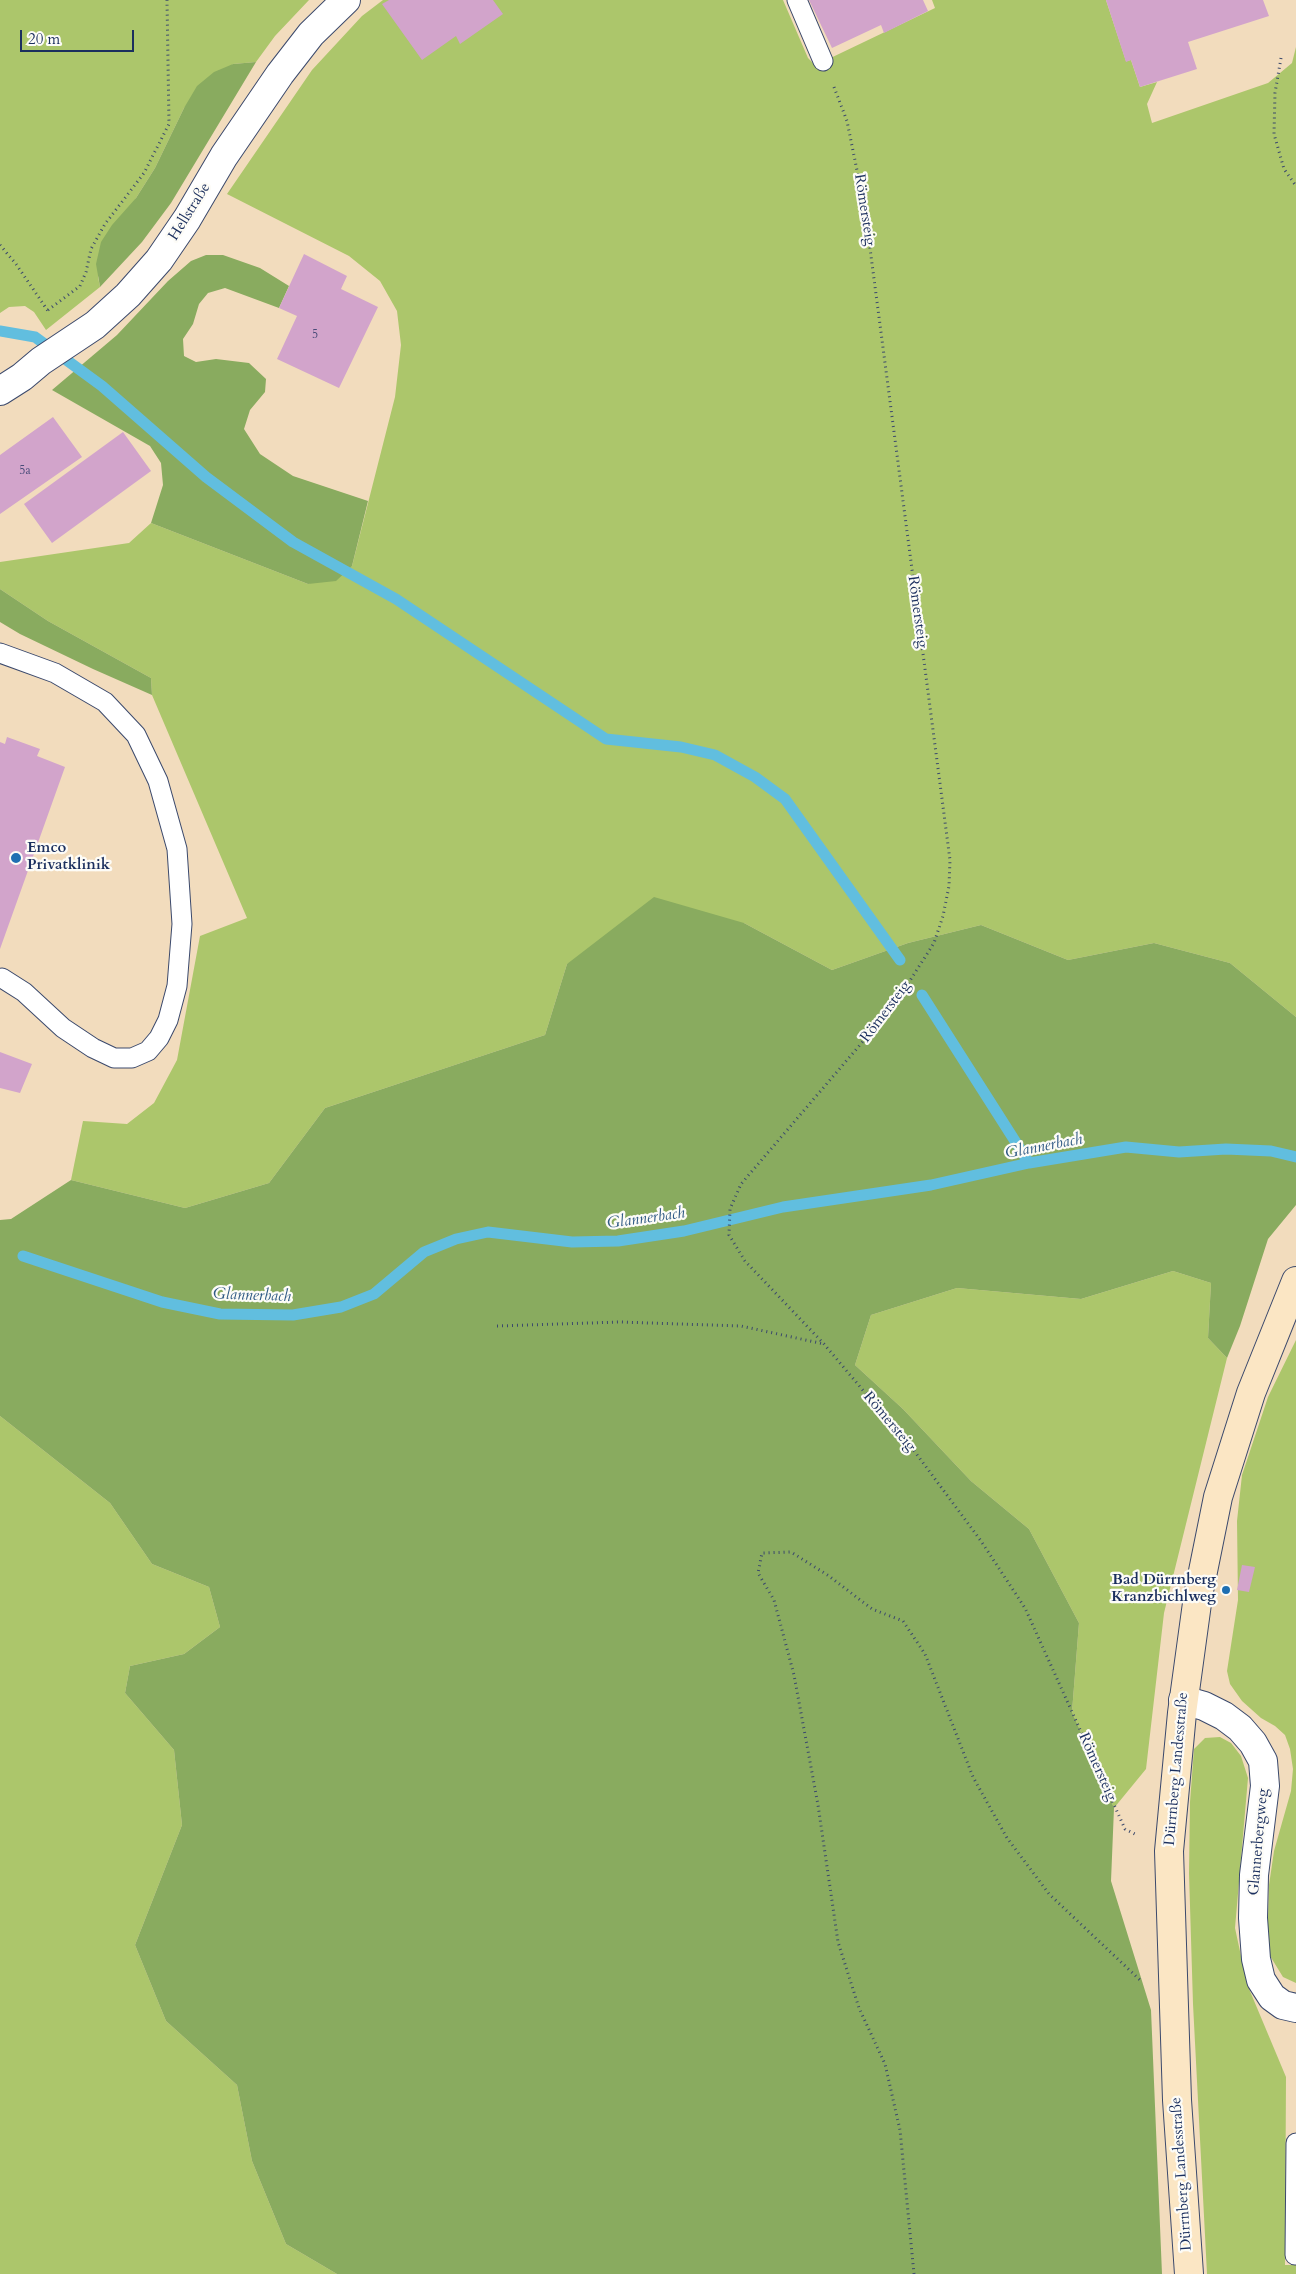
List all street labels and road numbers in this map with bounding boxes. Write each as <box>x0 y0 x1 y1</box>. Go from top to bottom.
street label: Römersteig <box>849 173 879 247</box>
street label: Hellstraße <box>165 180 215 244</box>
street label: Römersteig <box>903 575 931 649</box>
street label: Römersteig <box>857 978 915 1046</box>
street label: Römersteig <box>859 1388 919 1456</box>
street label: Dürrnberg Landesstraße <box>1161 1692 1193 1846</box>
street label: Römersteig <box>1074 1730 1120 1804</box>
street label: Glannerbergweg <box>1245 1788 1273 1896</box>
street label: Dürrnberg Landesstraße <box>1168 2097 1196 2251</box>

